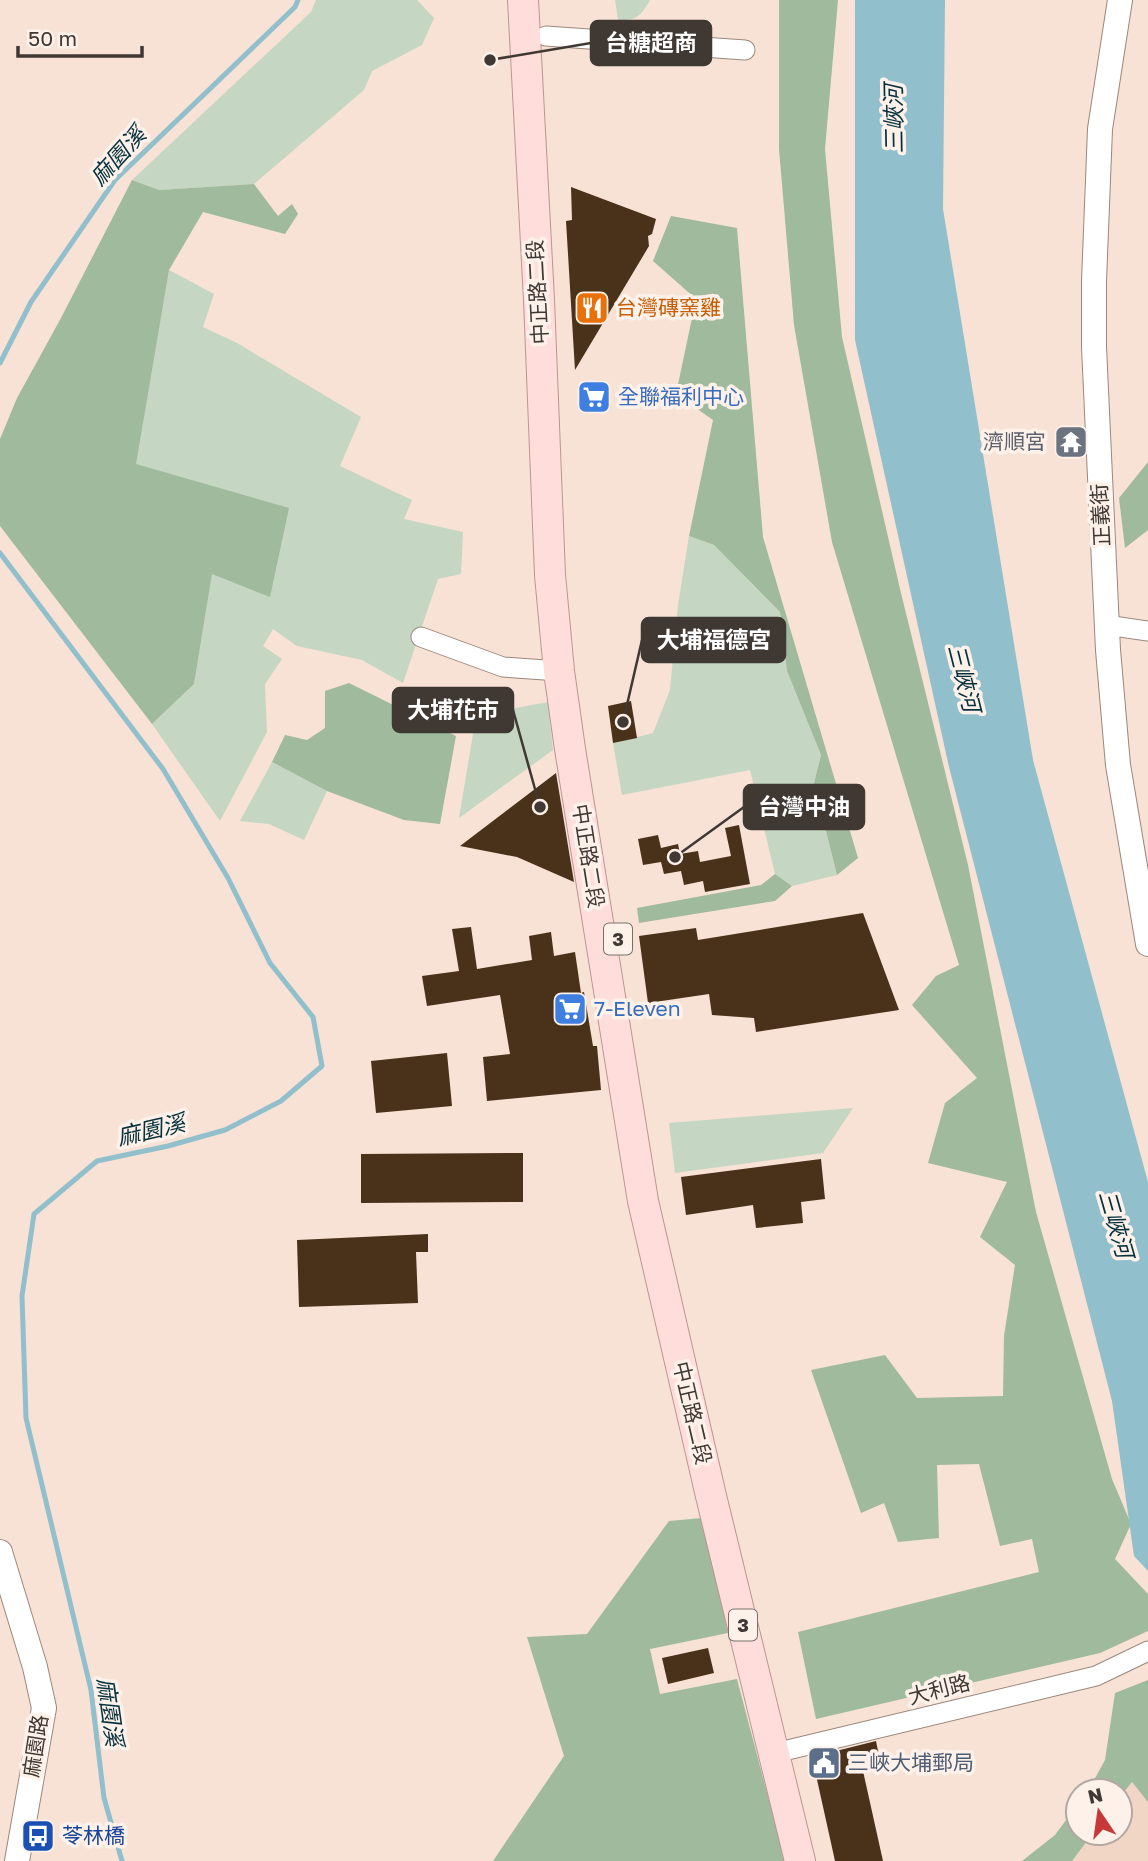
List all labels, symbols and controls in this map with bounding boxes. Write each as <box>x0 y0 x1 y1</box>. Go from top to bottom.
scale bar <box>18 14 142 58</box>
callout: 台糖超商 <box>591 21 711 65</box>
text: 50 m <box>28 25 77 51</box>
text: 台糖超商 <box>605 28 697 56</box>
water label: 三峽河 <box>878 80 908 154</box>
water label: 麻園溪 <box>84 118 153 190</box>
street label: 中正路二段 <box>521 239 553 345</box>
restaurant icon: 台灣磚窯雞 <box>573 289 611 327</box>
place label: 台灣磚窯雞 <box>616 294 721 320</box>
supermarket icon: 全聯福利中心 <box>575 378 613 416</box>
place label: 全聯福利中心 <box>618 383 744 409</box>
temple icon: 濟順宮 <box>1052 423 1090 461</box>
place label: 濟順宮 <box>983 428 1046 454</box>
street label: 正義街 <box>1085 483 1115 547</box>
callout: 大埔福德宮 <box>642 618 785 662</box>
text: 大埔福德宮 <box>657 625 772 653</box>
water label: 三峽河 <box>943 641 988 719</box>
callout: 大埔花市 <box>393 688 513 732</box>
text: 大埔花市 <box>407 695 499 723</box>
callout: 台灣中油 <box>744 785 864 829</box>
text: 台灣中油 <box>758 792 850 820</box>
street label: 中正路二段 <box>568 802 610 910</box>
road number: 3 <box>604 923 632 954</box>
supermarket icon: 7-Eleven <box>551 990 589 1028</box>
place label: 7-Eleven <box>594 995 681 1021</box>
water label: 麻園溪 <box>114 1107 190 1150</box>
water label: 三峽河 <box>1094 1187 1141 1265</box>
street label: 中正路二段 <box>668 1359 717 1467</box>
road number: 3 <box>729 1610 757 1640</box>
street label: 大利路 <box>905 1669 972 1709</box>
water label: 麻園溪 <box>92 1676 130 1751</box>
street label: 麻園路 <box>17 1713 53 1779</box>
public building icon: 三峽大埔郵局 <box>805 1744 843 1782</box>
place label: 三峽大埔郵局 <box>848 1749 974 1775</box>
north arrow <box>1064 1777 1134 1847</box>
text: N <box>1085 1782 1105 1808</box>
bus stop icon: 苓林橋 <box>19 1817 57 1855</box>
place label: 苓林橋 <box>62 1822 125 1848</box>

